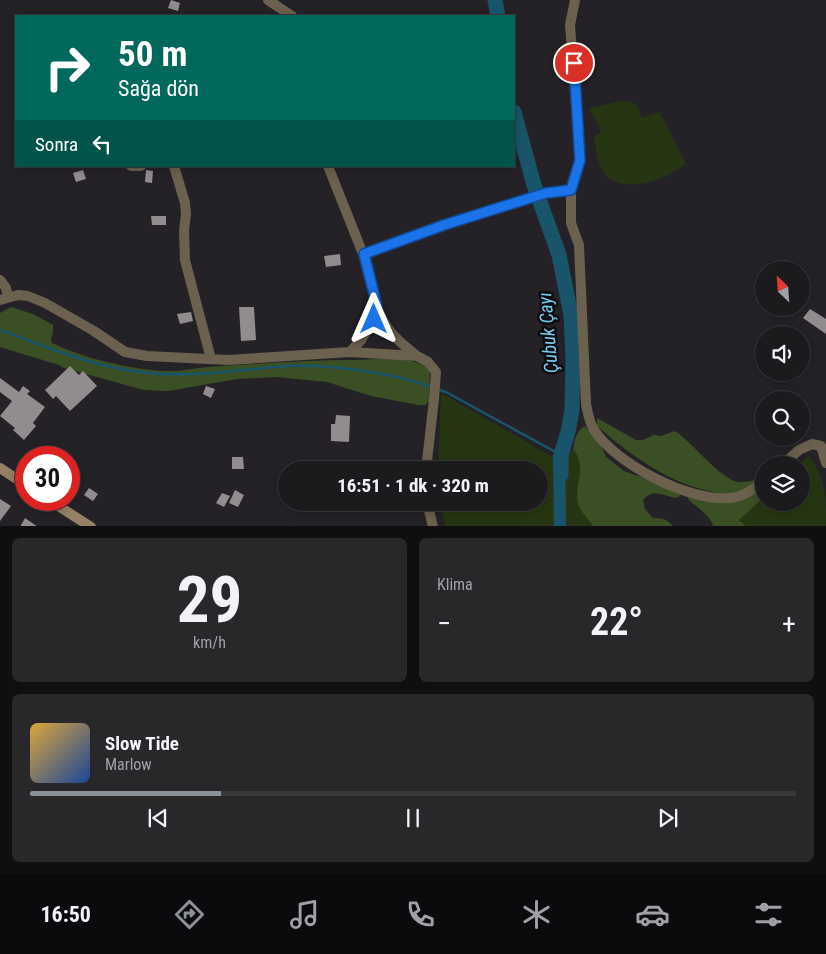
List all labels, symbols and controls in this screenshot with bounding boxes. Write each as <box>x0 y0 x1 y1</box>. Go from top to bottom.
text: 50 m <box>118 34 187 75</box>
icon: right <box>35 35 100 100</box>
pin <box>553 42 595 84</box>
icon: arrive <box>560 49 588 77</box>
text: Sağa dön <box>118 76 199 101</box>
icon: left <box>88 130 116 158</box>
text: Sonra <box>35 133 78 156</box>
north arrow <box>755 261 810 316</box>
map controls <box>755 261 810 511</box>
position arrow <box>347 292 399 344</box>
water label: Çubuk Çayı <box>533 292 563 374</box>
button: sound <box>755 326 810 381</box>
button: search <box>755 391 810 446</box>
speed limit sign: 30 <box>15 446 80 511</box>
button: layers <box>755 456 810 511</box>
text: 16:51 · 1 dk · 320 m <box>337 474 489 497</box>
text: 29 <box>177 562 242 638</box>
text: Klima <box>437 575 473 594</box>
text: 22° <box>590 600 643 644</box>
text: − <box>437 607 451 640</box>
text: + <box>782 607 796 640</box>
text: km/h <box>193 633 226 652</box>
text: Slow Tide <box>105 732 179 755</box>
text: Marlow <box>105 755 152 774</box>
icon: previous <box>144 804 172 832</box>
icon: pause <box>399 804 427 832</box>
icon: next <box>654 804 682 832</box>
icon: directions <box>172 897 207 932</box>
icon: music <box>287 897 322 932</box>
icon: phone <box>403 897 438 932</box>
icon: climate <box>519 897 554 932</box>
icon: car <box>635 897 670 932</box>
icon: filters <box>751 897 786 932</box>
text: 16:50 <box>40 902 91 927</box>

